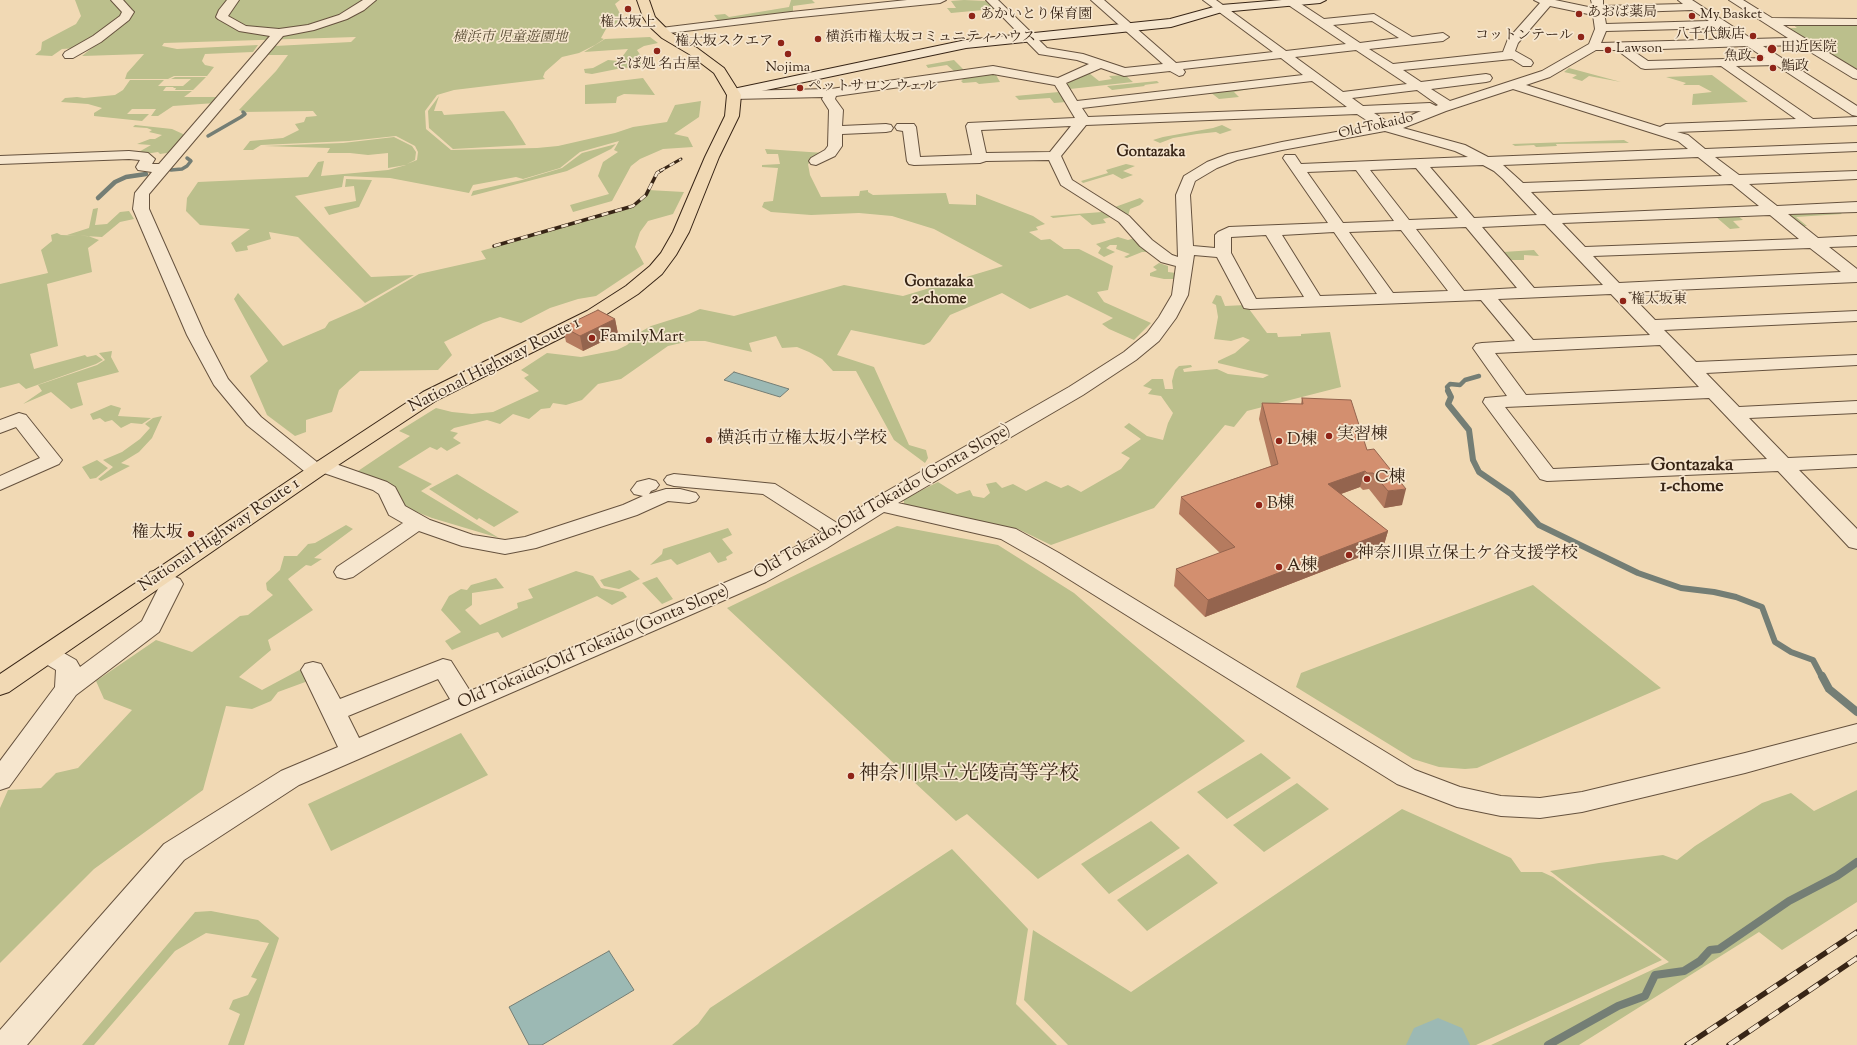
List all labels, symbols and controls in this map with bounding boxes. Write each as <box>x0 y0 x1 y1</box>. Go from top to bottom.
marker: 権太坂上 <box>623 4 633 14</box>
place label: あおば薬局 <box>1587 6 1657 22</box>
place label: あかいとり保育園 <box>980 8 1092 24</box>
place label: My Basket <box>1700 8 1762 24</box>
marker: あおば薬局 <box>1574 9 1584 19</box>
marker: あかいとり保育園 <box>967 11 977 21</box>
marker: My Basket <box>1687 11 1697 21</box>
place label: 権太坂上 <box>600 16 656 32</box>
place label: 八千代飯店 <box>1675 28 1745 44</box>
place label: コットンテール <box>1475 29 1573 45</box>
park label: 横浜市 児童遊園地 <box>453 31 567 47</box>
place label: 横浜市権太坂コミュニティハウス <box>826 31 1036 47</box>
marker: 八千代飯店 <box>1748 31 1758 41</box>
marker: コットンテール <box>1576 32 1586 42</box>
marker: 横浜市権太坂コミュニティハウス <box>813 34 823 44</box>
place label: 権太坂スクエア <box>675 35 773 51</box>
marker: 権太坂スクエア <box>776 38 786 48</box>
place label: 田近医院 <box>1781 41 1837 57</box>
place label: Lawson <box>1616 42 1663 58</box>
marker: 田近医院 <box>1766 43 1778 55</box>
marker: Lawson <box>1603 45 1613 55</box>
marker: そば処 名古屋 <box>652 46 662 56</box>
marker: Nojima <box>783 49 793 59</box>
place label: 魚政 <box>1724 50 1752 66</box>
marker: 魚政 <box>1755 53 1765 63</box>
place label: そば処 名古屋 <box>614 58 700 74</box>
place label: 鮨政 <box>1781 60 1809 76</box>
place label: Nojima <box>766 61 810 77</box>
marker: 鮨政 <box>1768 63 1778 73</box>
place label: ペットサロン ウェル <box>808 80 937 96</box>
marker: ペットサロン ウェル <box>795 83 805 93</box>
street label: Old Tokaido <box>1337 110 1415 144</box>
district label: Gontazaka <box>1117 144 1185 162</box>
district label: Gontazaka 2-chome <box>905 274 973 309</box>
place label: 権太坂東 <box>1631 293 1687 309</box>
marker: 権太坂東 <box>1618 296 1628 306</box>
street label: National Highway Route 1 <box>406 314 584 418</box>
place label: FamilyMart <box>600 328 684 348</box>
marker: FamilyMart <box>587 333 597 343</box>
street label: Old Tokaido;Old Tokaido (Gonta Slope) <box>751 421 1015 585</box>
place label: 実習棟 <box>1337 426 1388 446</box>
place label: 横浜市立権太坂小学校 <box>717 430 887 450</box>
place label: D棟 <box>1287 431 1317 451</box>
marker: 実習棟 <box>1324 431 1334 441</box>
marker: 横浜市立権太坂小学校 <box>704 435 714 445</box>
marker: D棟 <box>1274 436 1284 446</box>
district label: Gontazaka 1-chome <box>1651 456 1733 498</box>
place label: C棟 <box>1375 469 1406 489</box>
street label: National Highway Route 1 <box>136 474 304 598</box>
marker: C棟 <box>1362 474 1372 484</box>
place label: B棟 <box>1267 495 1295 515</box>
marker: B棟 <box>1254 500 1264 510</box>
place label: 権太坂 <box>132 524 183 544</box>
marker: 権太坂 <box>186 529 196 539</box>
place label: 神奈川県立保土ケ谷支援学校 <box>1357 545 1578 565</box>
marker: 神奈川県立保土ケ谷支援学校 <box>1344 550 1354 560</box>
place label: A棟 <box>1287 557 1318 577</box>
marker: A棟 <box>1274 562 1284 572</box>
street label: Old Tokaido;Old Tokaido (Gonta Slope) <box>455 581 733 715</box>
place label: 神奈川県立光陵高等学校 <box>859 764 1079 788</box>
marker: 神奈川県立光陵高等学校 <box>846 771 856 781</box>

